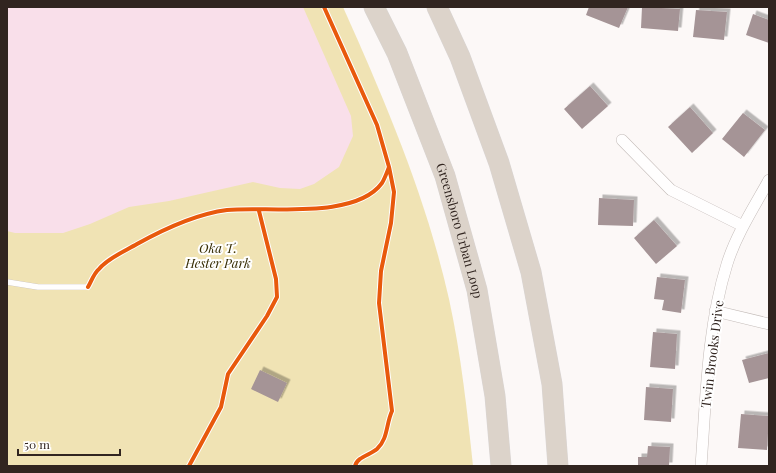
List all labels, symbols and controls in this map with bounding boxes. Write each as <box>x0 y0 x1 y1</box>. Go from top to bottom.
street label: Greensboro Urban Loop <box>433 160 487 299</box>
park label: Oka T. Hester Park <box>184 239 251 271</box>
street label: Twin Brooks Drive <box>696 299 727 409</box>
scale bar <box>18 431 120 457</box>
text: 50 m <box>24 436 50 452</box>

